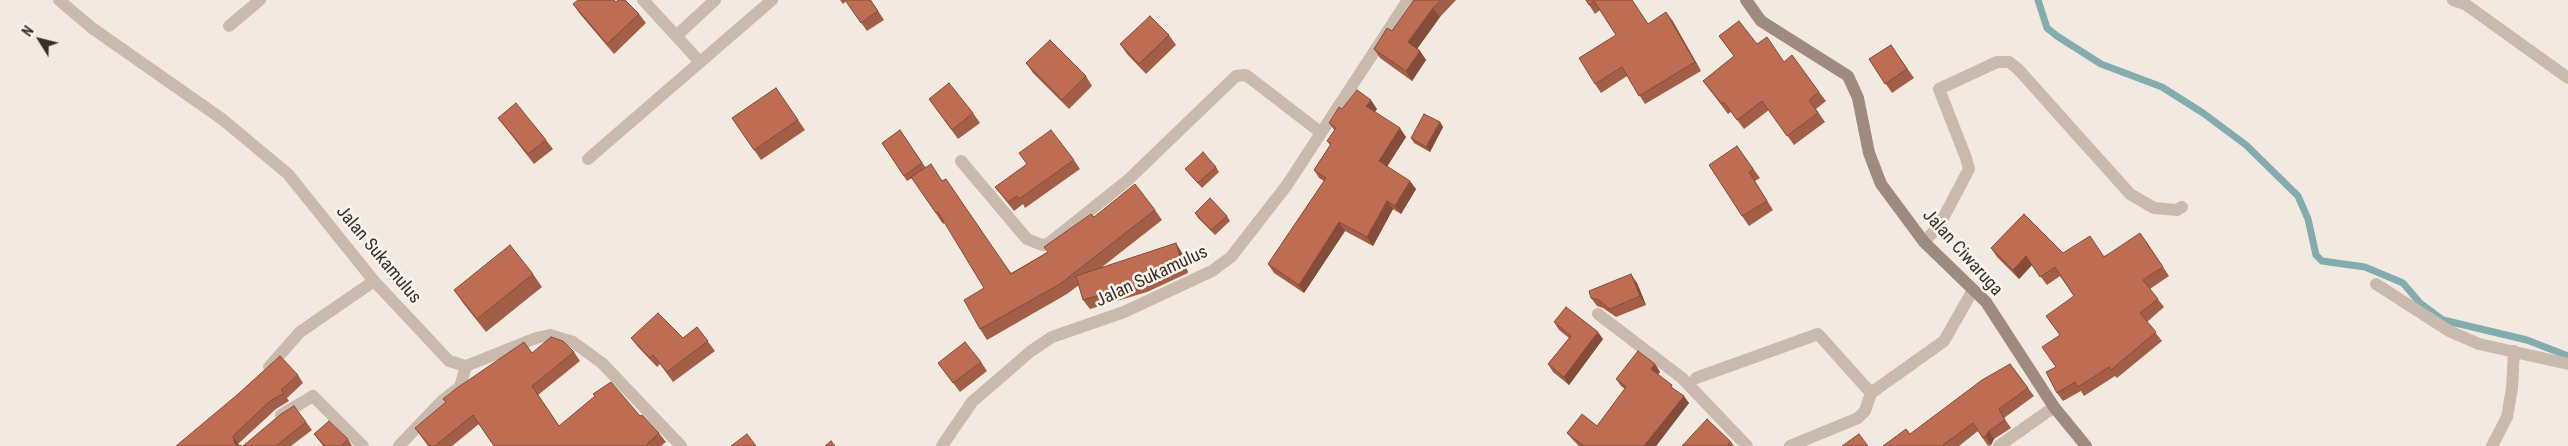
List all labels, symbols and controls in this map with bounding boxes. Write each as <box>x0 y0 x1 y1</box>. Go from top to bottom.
north arrow <box>15 15 65 65</box>
text: N <box>19 23 37 39</box>
street label: Jalan Sukamulus <box>331 202 425 308</box>
street label: Jalan Ciwaruga <box>1917 205 2007 301</box>
street label: Jalan Sukamulus <box>1093 242 1211 312</box>

